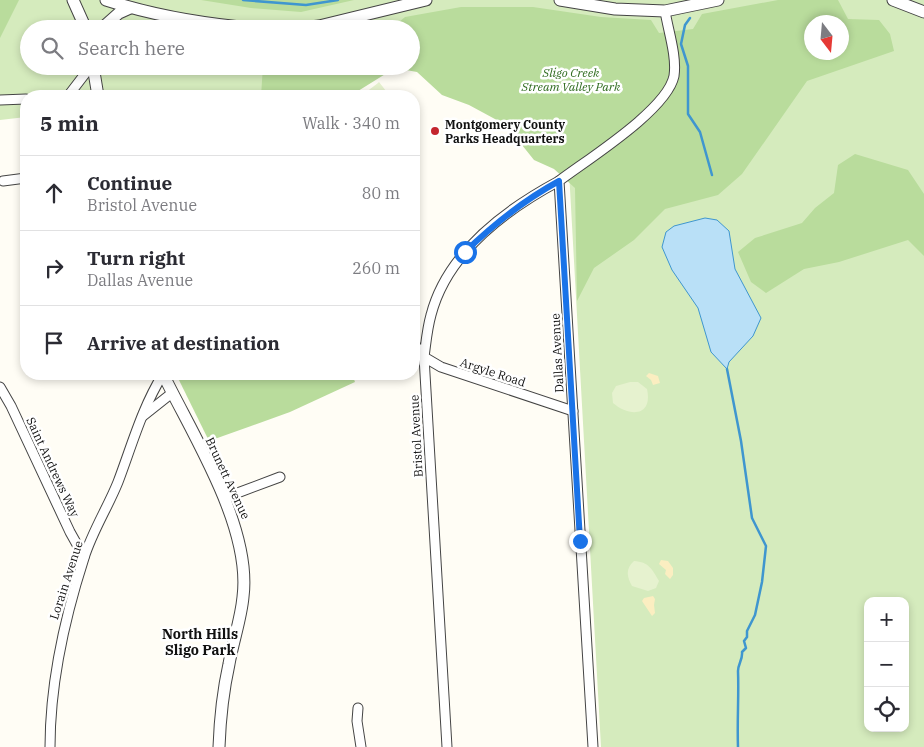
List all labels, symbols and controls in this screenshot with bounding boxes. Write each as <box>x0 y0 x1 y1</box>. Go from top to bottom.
north arrow <box>804 15 849 60</box>
search box <box>20 20 420 75</box>
icon: search <box>38 34 66 62</box>
text: Search here <box>78 36 185 60</box>
park label: Sligo Creek Stream Valley Park <box>521 65 621 94</box>
text: 5 min <box>40 109 99 137</box>
text: Walk · 340 m <box>302 113 400 133</box>
place label: Montgomery County Parks Headquarters <box>445 117 565 146</box>
marker: Montgomery County Parks Headquarters <box>429 125 441 137</box>
text: Continue <box>87 171 172 195</box>
icon: ahead <box>40 179 68 207</box>
text: 80 m <box>362 183 400 203</box>
text: Bristol Avenue <box>87 195 197 215</box>
route start <box>454 241 477 264</box>
text: Turn right <box>87 246 185 270</box>
icon: right <box>40 254 68 282</box>
text: 260 m <box>352 258 400 278</box>
text: Dallas Avenue <box>87 270 193 290</box>
street label: Dallas Avenue <box>547 313 567 393</box>
icon: arrive <box>40 329 68 357</box>
text: Arrive at destination <box>87 331 280 355</box>
street label: Argyle Road <box>458 354 528 390</box>
street label: Bristol Avenue <box>406 394 426 478</box>
street label: Saint Andrews Way <box>23 415 83 520</box>
street label: Brunett Avenue <box>203 435 253 521</box>
route end <box>569 530 592 553</box>
street label: Lorain Avenue <box>46 539 86 621</box>
map controls <box>864 597 909 732</box>
button: + <box>864 597 909 642</box>
district label: North Hills Sligo Park <box>162 625 238 659</box>
button: − <box>864 642 909 687</box>
button: locate <box>864 687 909 732</box>

